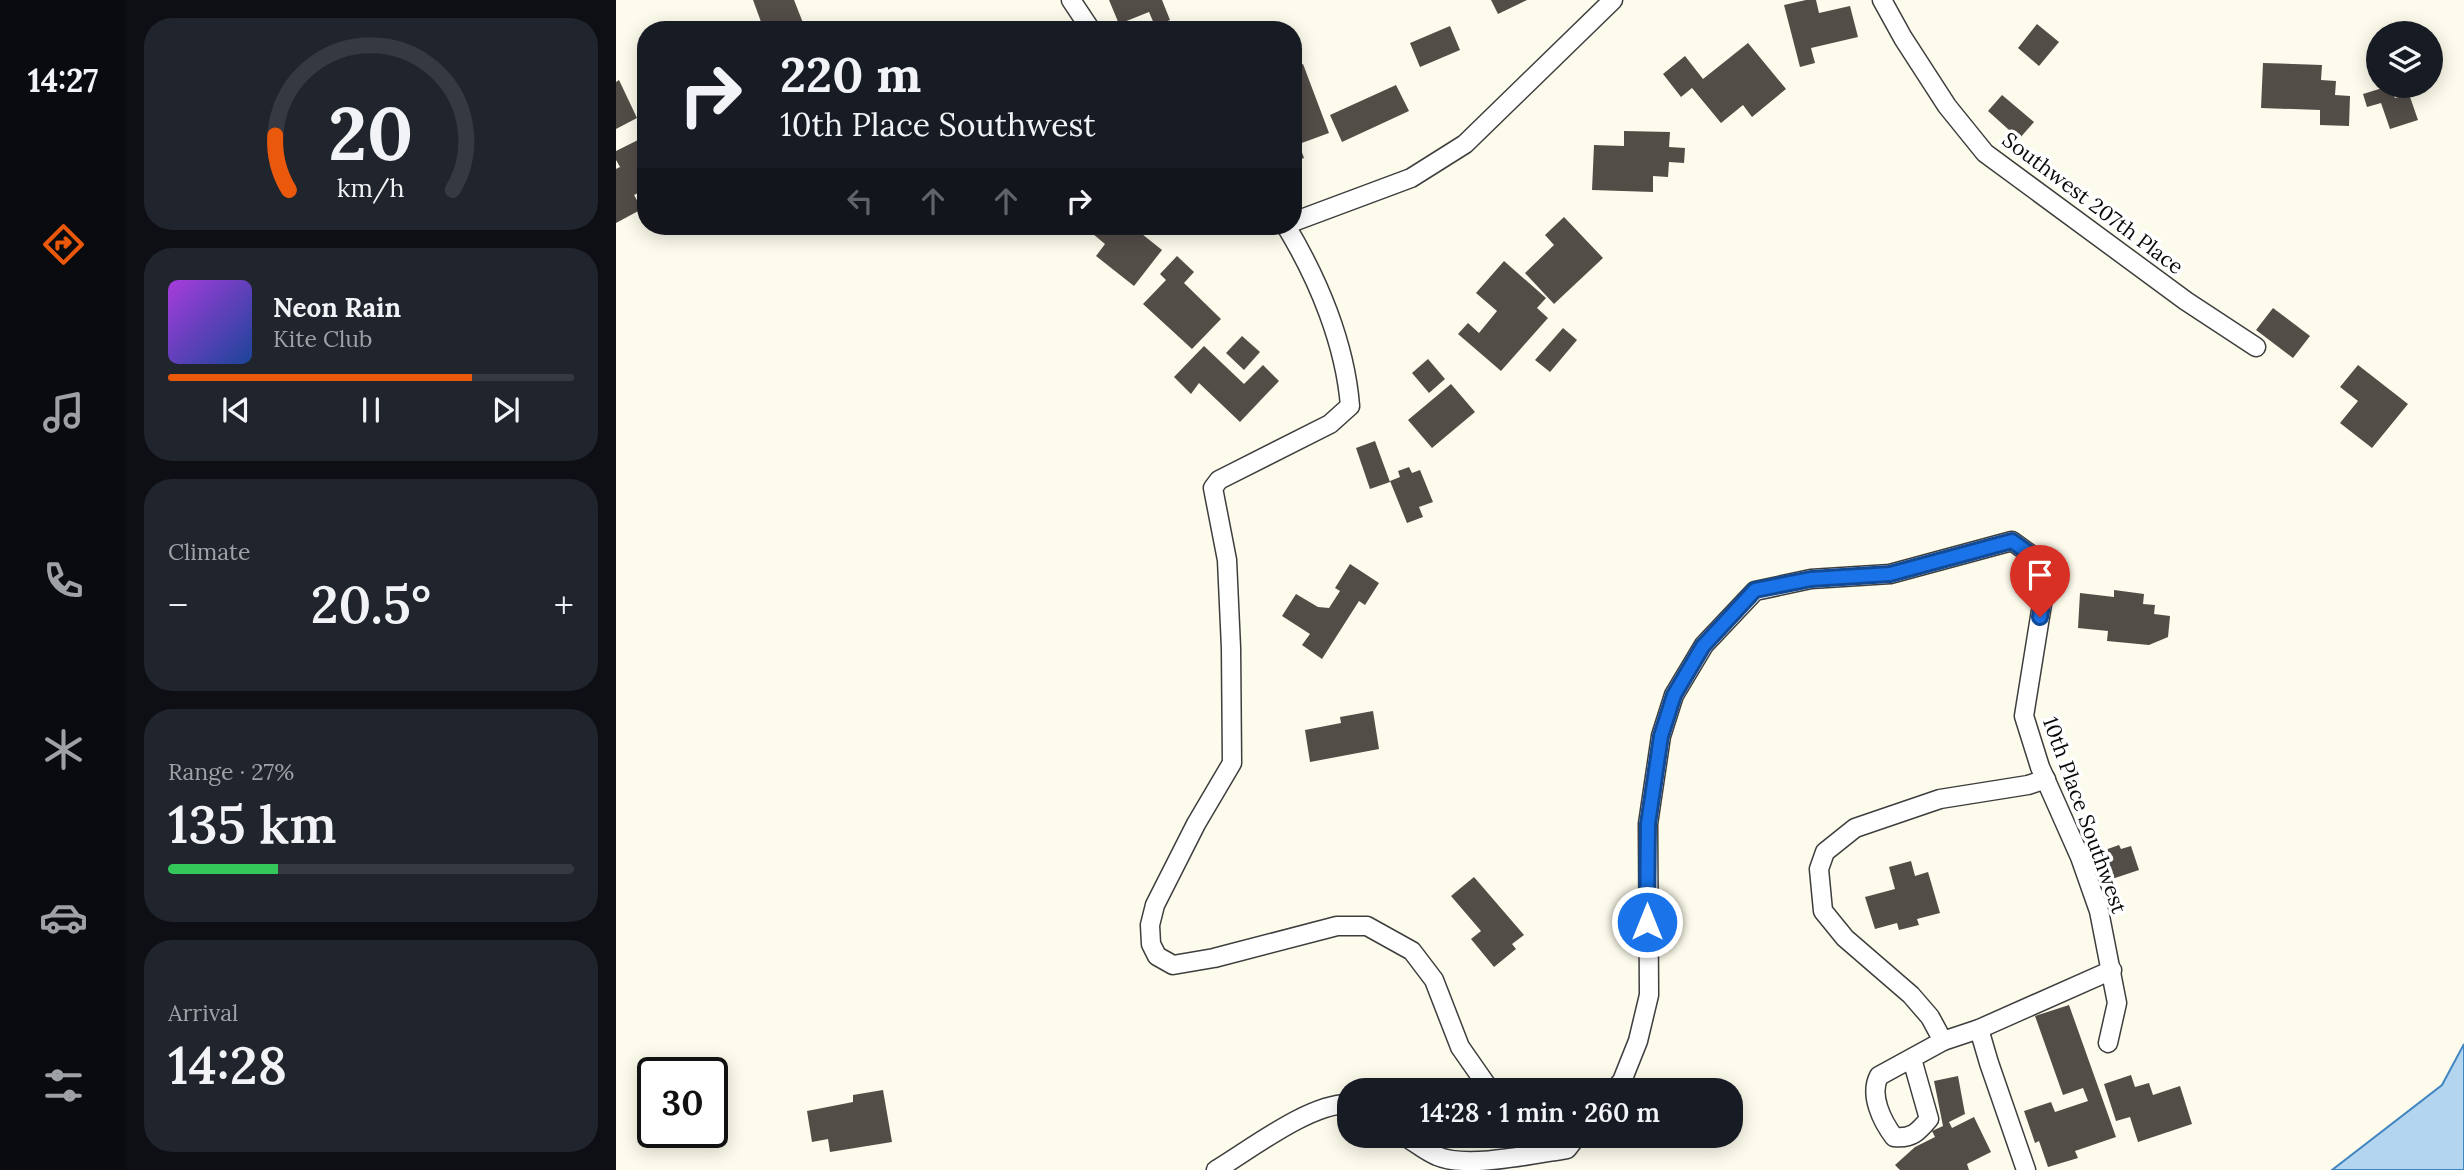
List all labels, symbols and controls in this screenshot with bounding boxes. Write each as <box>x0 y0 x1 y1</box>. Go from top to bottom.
map controls <box>2366 21 2443 98</box>
button: layers <box>2366 21 2443 98</box>
text: 220 m <box>780 43 921 105</box>
icon: right <box>665 49 756 140</box>
text: 14:27 <box>28 60 98 101</box>
text: 20 <box>328 88 414 181</box>
text: 10th Place Southwest <box>780 104 1096 145</box>
street label: Southwest 207th Place <box>1997 126 2189 280</box>
text: km/h <box>337 172 405 204</box>
icon: left <box>841 182 879 220</box>
icon: ahead <box>914 182 952 220</box>
icon: ahead <box>987 182 1025 220</box>
icon: right <box>1060 182 1098 220</box>
icon: directions <box>39 220 88 269</box>
text: Neon Rain <box>273 291 401 324</box>
text: Kite Club <box>273 324 372 353</box>
icon: music <box>39 388 88 437</box>
icon: previous <box>217 391 255 429</box>
icon: pause <box>352 391 390 429</box>
icon: next <box>487 391 525 429</box>
text: Climate <box>168 537 250 566</box>
pin <box>2010 545 2070 617</box>
icon: phone <box>39 556 88 605</box>
icon: arrive <box>2021 556 2059 594</box>
text: 20.5° <box>311 571 431 637</box>
text: − <box>168 581 188 629</box>
text: + <box>554 581 574 629</box>
street label: 10th Place Southwest <box>2037 713 2133 918</box>
icon: climate <box>39 725 88 774</box>
text: Range · 27% <box>168 757 294 786</box>
text: 135 km <box>168 791 337 857</box>
position arrow <box>1610 885 1684 959</box>
icon: car <box>39 893 88 942</box>
text: Arrival <box>168 998 238 1027</box>
text: 14:28 <box>168 1032 287 1098</box>
speed limit sign: 30 <box>637 1057 728 1148</box>
icon: filters <box>39 1061 88 1110</box>
text: 14:28 · 1 min · 260 m <box>1420 1096 1660 1129</box>

